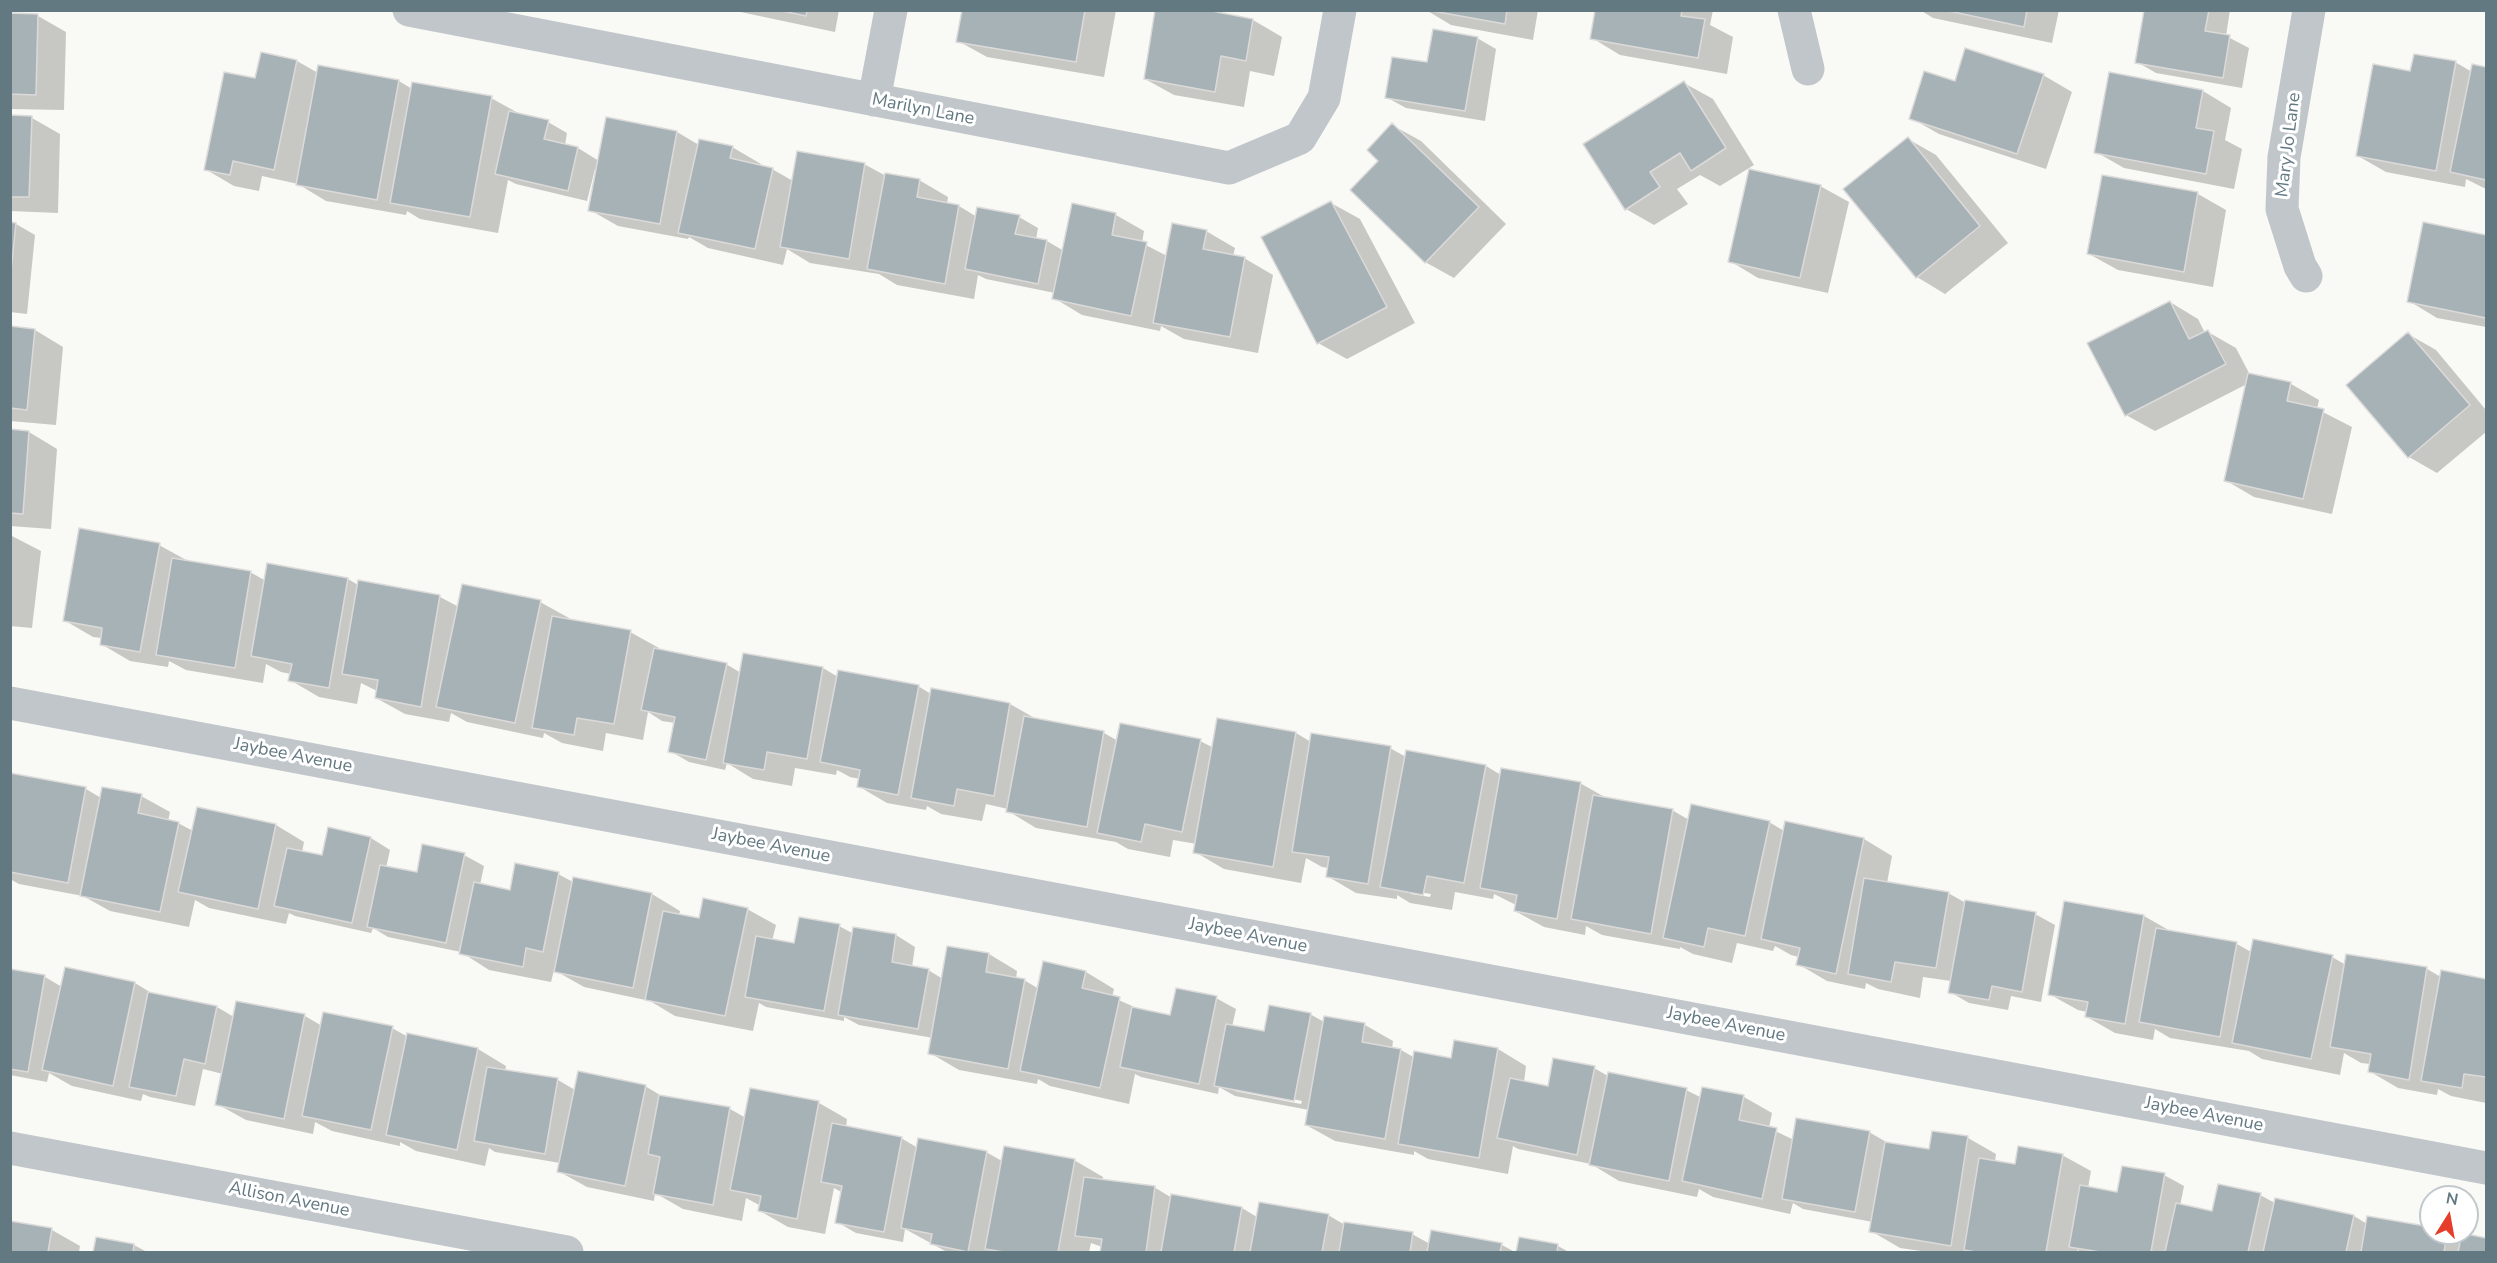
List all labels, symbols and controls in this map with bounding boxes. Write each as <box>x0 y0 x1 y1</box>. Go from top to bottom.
street label: Marilyn Lane <box>870 89 976 131</box>
street label: Mary Jo Lane <box>2272 91 2306 199</box>
street label: Jaybee Avenue <box>232 734 354 778</box>
street label: Jaybee Avenue <box>710 824 832 868</box>
street label: Jaybee Avenue <box>1187 914 1309 958</box>
street label: Jaybee Avenue <box>1665 1003 1787 1047</box>
street label: Jaybee Avenue <box>2143 1093 2265 1137</box>
street label: Allison Avenue <box>227 1178 351 1222</box>
north arrow <box>2419 1185 2479 1245</box>
text: N <box>2444 1187 2460 1211</box>

